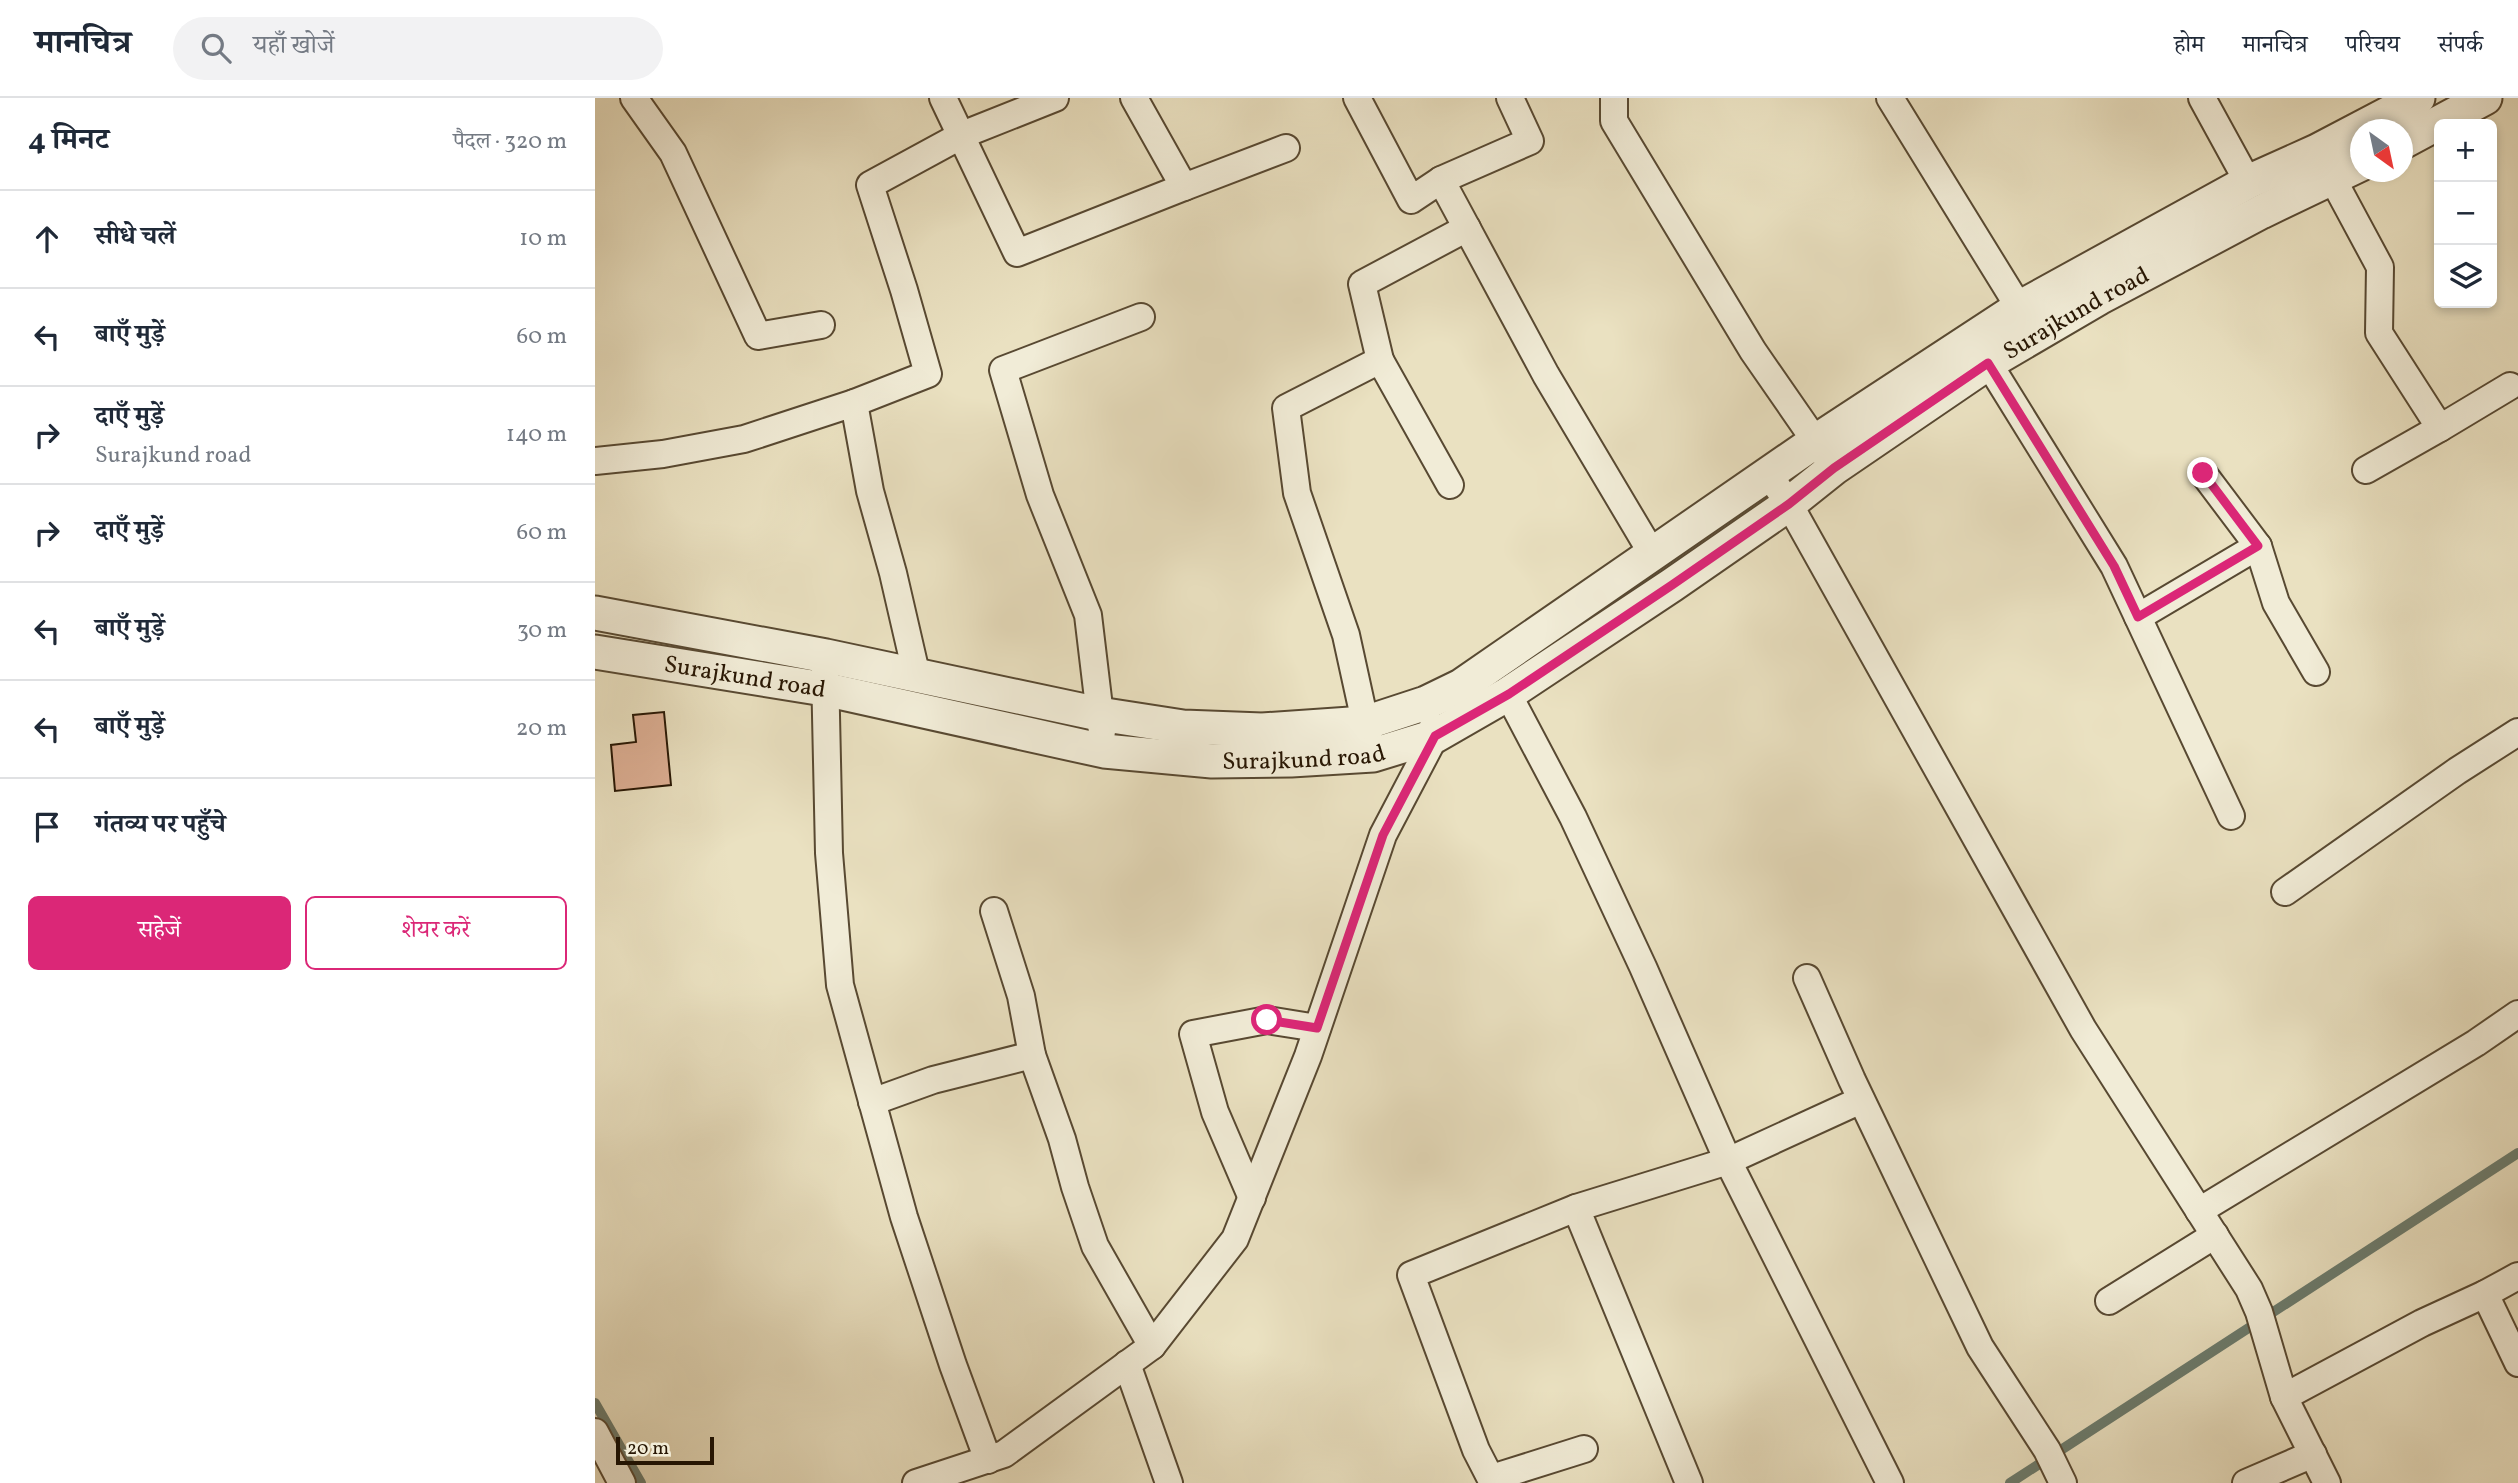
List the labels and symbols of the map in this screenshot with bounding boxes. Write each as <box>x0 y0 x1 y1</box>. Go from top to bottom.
north arrow <box>2350 119 2413 182</box>
street label: Surajkund road <box>1997 259 2156 369</box>
route end <box>2187 457 2218 488</box>
street label: Surajkund road <box>661 648 828 708</box>
street label: Surajkund road <box>1222 737 1390 780</box>
route start <box>1251 1004 1282 1035</box>
scale bar <box>616 1434 714 1466</box>

